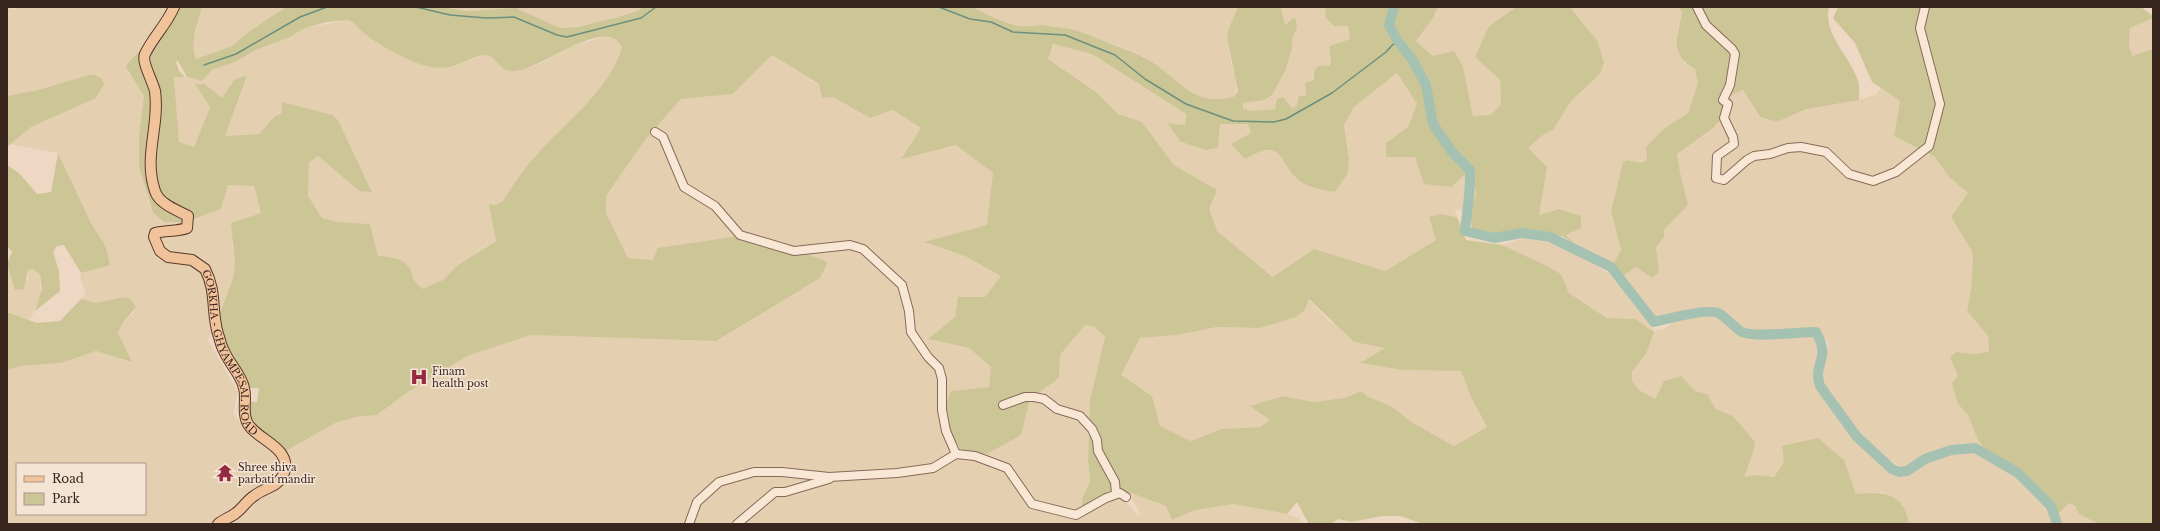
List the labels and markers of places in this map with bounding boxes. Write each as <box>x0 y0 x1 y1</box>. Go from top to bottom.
place label: Finam health post <box>432 365 489 390</box>
hospital icon: Finam health post <box>409 367 429 387</box>
place label: Shree shiva parbati mandir <box>238 461 316 486</box>
temple icon: Shree shiva parbati mandir <box>215 463 235 483</box>

